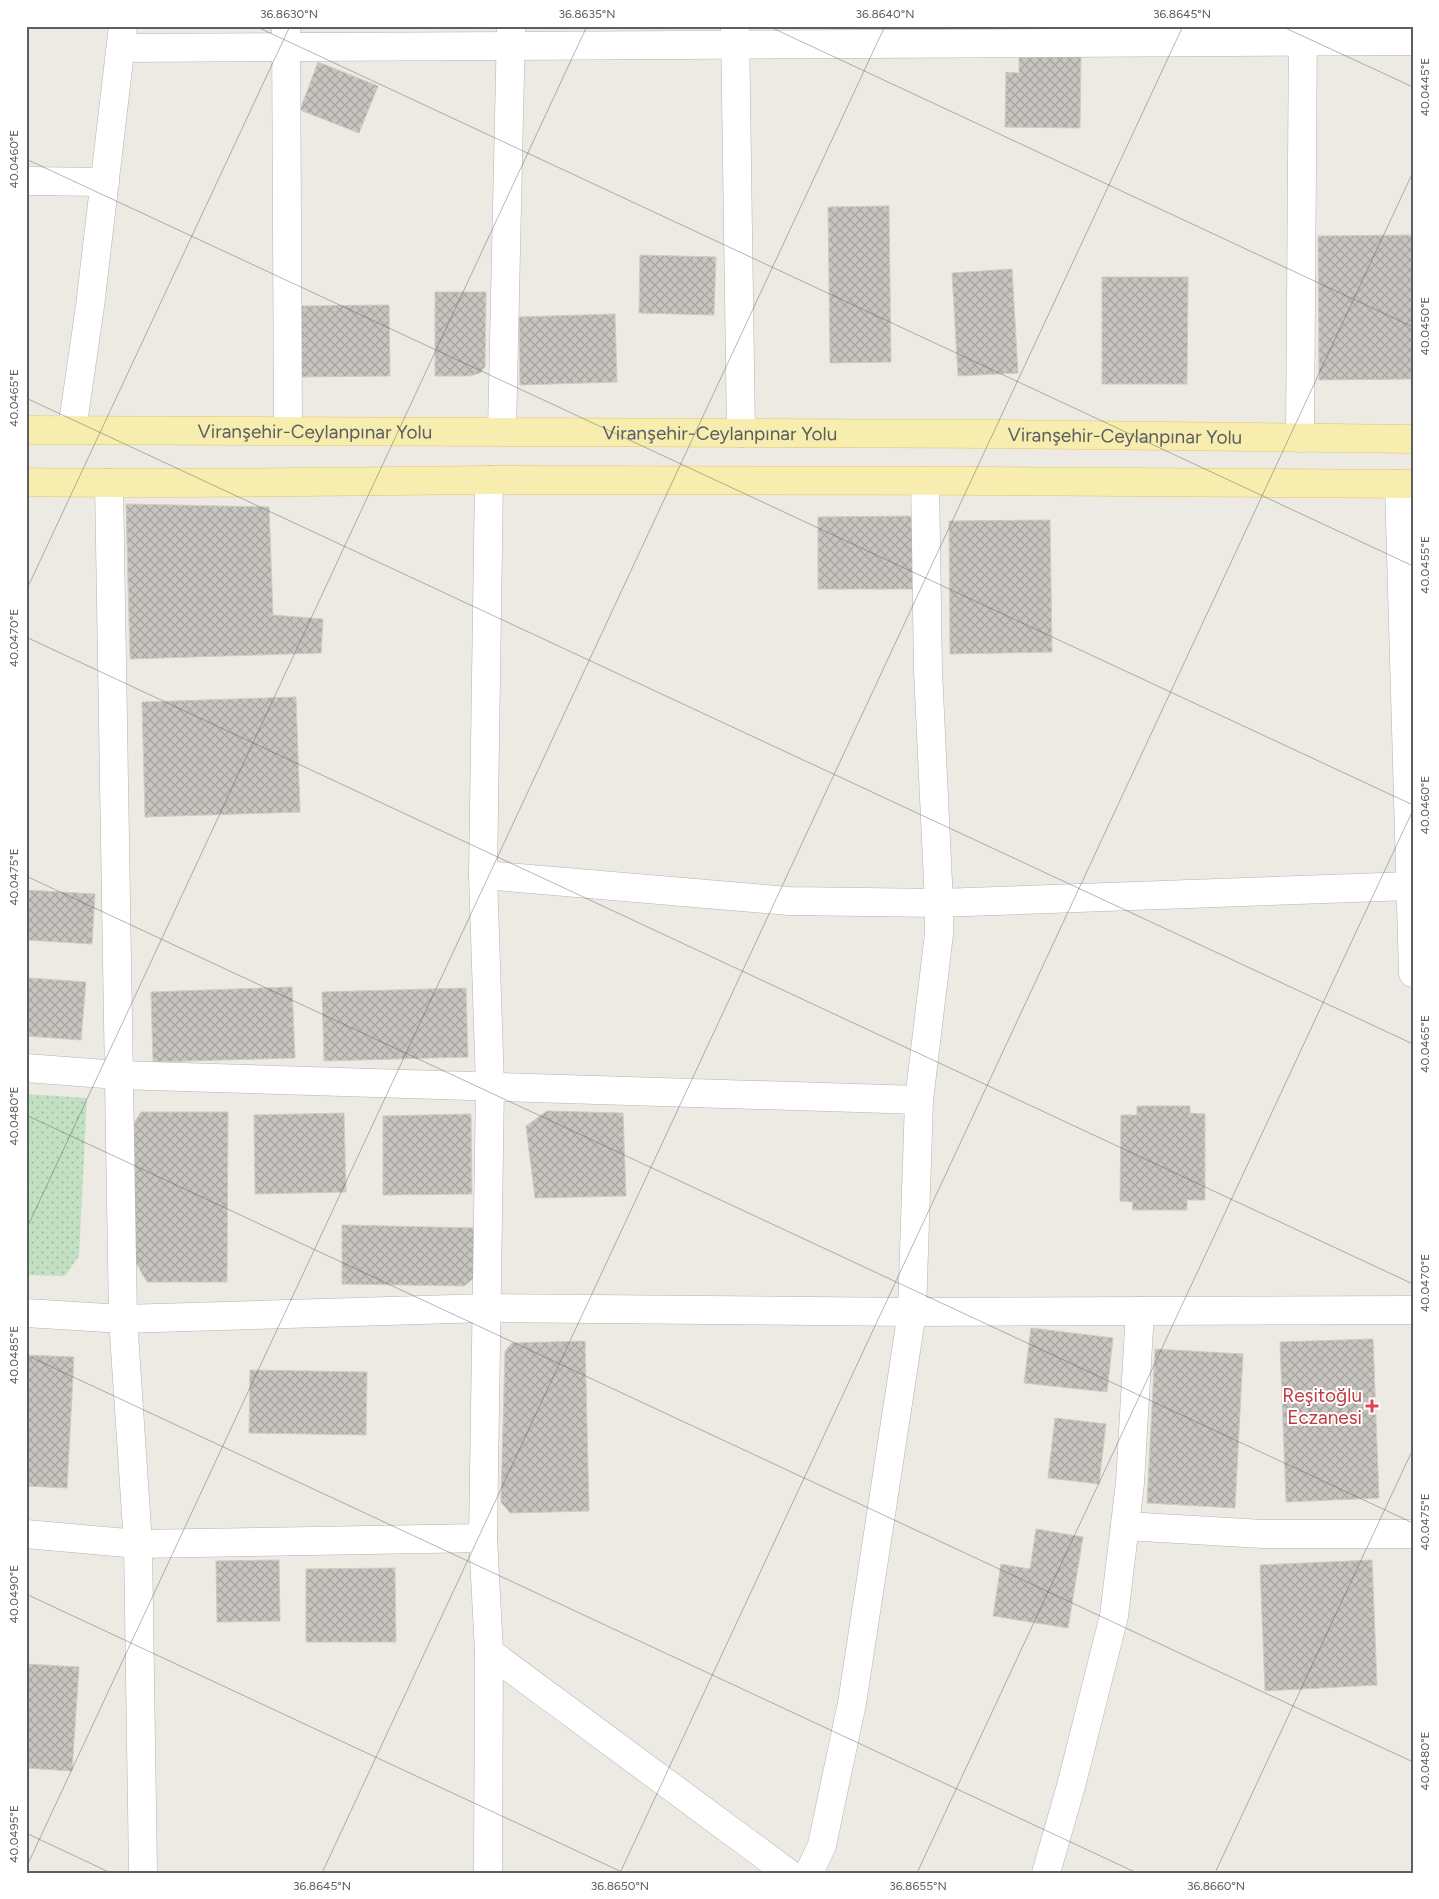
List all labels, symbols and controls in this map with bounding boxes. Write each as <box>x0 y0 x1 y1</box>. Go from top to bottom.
text: 36.8630°N <box>260 7 318 21</box>
text: 36.8635°N <box>558 7 616 21</box>
text: 36.8640°N <box>856 7 914 21</box>
text: 36.8645°N <box>1153 7 1211 21</box>
text: 40.0445°E <box>1418 58 1432 116</box>
text: 40.0460°E <box>7 130 21 188</box>
text: 40.0450°E <box>1418 297 1432 355</box>
text: 40.0465°E <box>7 369 21 427</box>
street label: Viranşehir-Ceylanpınar Yolu <box>198 420 432 444</box>
street label: Viranşehir-Ceylanpınar Yolu <box>603 421 837 445</box>
street label: Viranşehir-Ceylanpınar Yolu <box>1008 423 1242 449</box>
text: 40.0455°E <box>1418 536 1432 594</box>
text: 40.0470°E <box>7 609 21 667</box>
text: 40.0460°E <box>1418 776 1432 834</box>
text: 40.0475°E <box>7 848 21 906</box>
text: 40.0465°E <box>1418 1015 1432 1073</box>
text: 40.0480°E <box>7 1086 21 1146</box>
text: 40.0470°E <box>1418 1254 1432 1312</box>
text: 40.0485°E <box>7 1326 21 1384</box>
place label: Reşitoğlu Eczanesi <box>1282 1384 1362 1429</box>
marker: Reşitoğlu Eczanesi <box>1366 1400 1378 1412</box>
text: 40.0475°E <box>1418 1493 1432 1551</box>
text: 40.0490°E <box>7 1565 21 1623</box>
text: 40.0480°E <box>1418 1731 1432 1791</box>
text: 40.0495°E <box>7 1805 21 1863</box>
text: 36.8645°N <box>293 1879 351 1893</box>
text: 36.8650°N <box>591 1879 649 1893</box>
text: 36.8655°N <box>889 1879 947 1893</box>
text: 36.8660°N <box>1187 1879 1245 1893</box>

